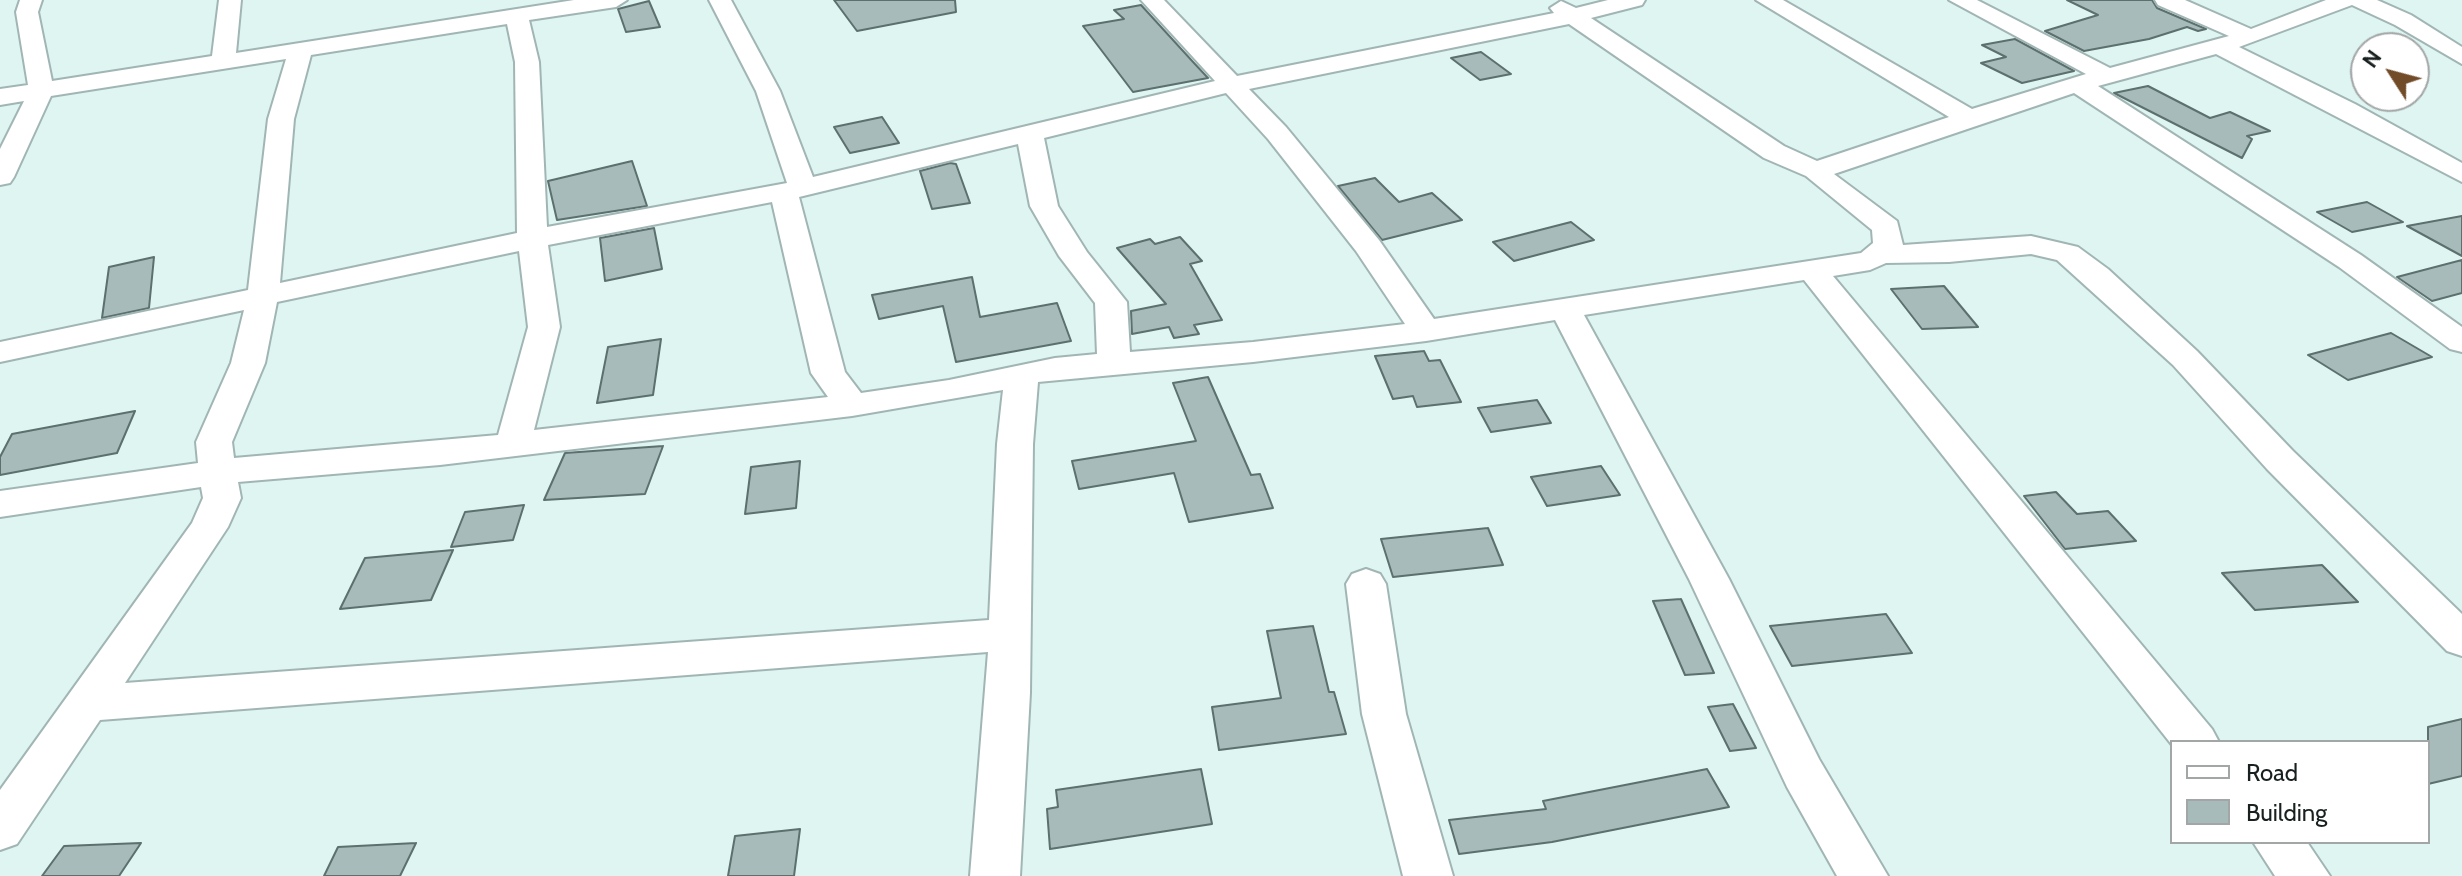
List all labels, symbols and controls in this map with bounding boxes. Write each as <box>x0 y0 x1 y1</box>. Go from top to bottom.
north arrow <box>2350 32 2430 112</box>
text: N <box>2356 45 2387 73</box>
legend <box>2170 740 2430 844</box>
text: Road <box>2246 758 2298 787</box>
text: Building <box>2246 798 2327 827</box>

